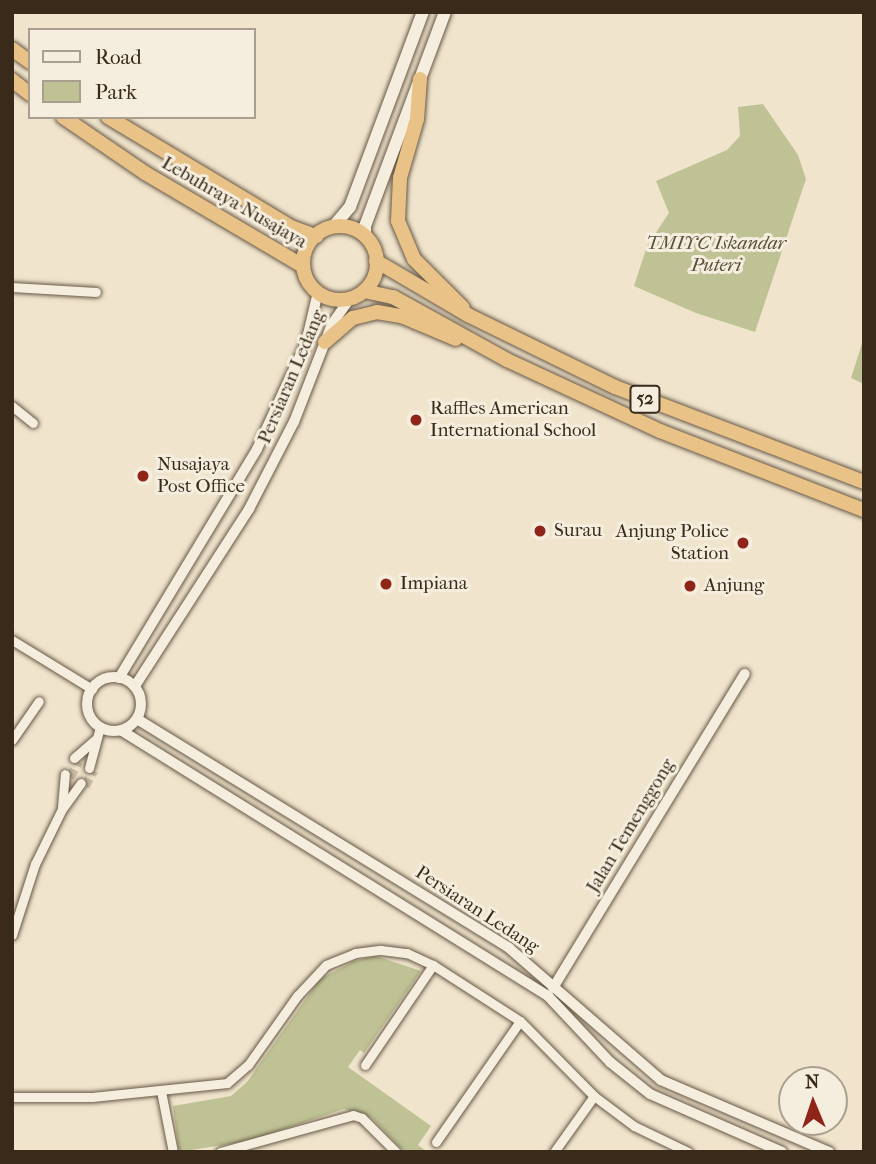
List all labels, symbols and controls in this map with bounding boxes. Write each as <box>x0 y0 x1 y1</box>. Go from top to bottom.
legend <box>28 28 256 119</box>
text: Road <box>95 45 142 69</box>
text: Park <box>95 80 137 104</box>
street label: Lebuhraya Nusajaya <box>157 152 311 254</box>
park label: TMIYC Iskandar Puteri <box>646 233 786 277</box>
street label: Persiaran Ledang <box>254 307 330 447</box>
road number: 52 <box>629 384 661 414</box>
place label: Raffles American International School <box>430 398 596 442</box>
marker: Raffles American International School <box>408 412 424 428</box>
place label: Nusajaya Post Office <box>157 454 245 498</box>
marker: Nusajaya Post Office <box>135 468 151 484</box>
place label: Surau <box>554 520 602 542</box>
place label: Anjung Police Station <box>616 521 729 565</box>
marker: Surau <box>532 523 548 539</box>
marker: Anjung Police Station <box>735 535 751 551</box>
place label: Impiana <box>400 573 468 595</box>
place label: Anjung <box>704 575 764 597</box>
marker: Impiana <box>378 576 394 592</box>
marker: Anjung <box>682 578 698 594</box>
street label: Jalan Temenggong <box>582 755 680 897</box>
street label: Persiaran Ledang <box>411 861 543 959</box>
north arrow <box>778 1066 848 1136</box>
text: N <box>805 1071 820 1093</box>

